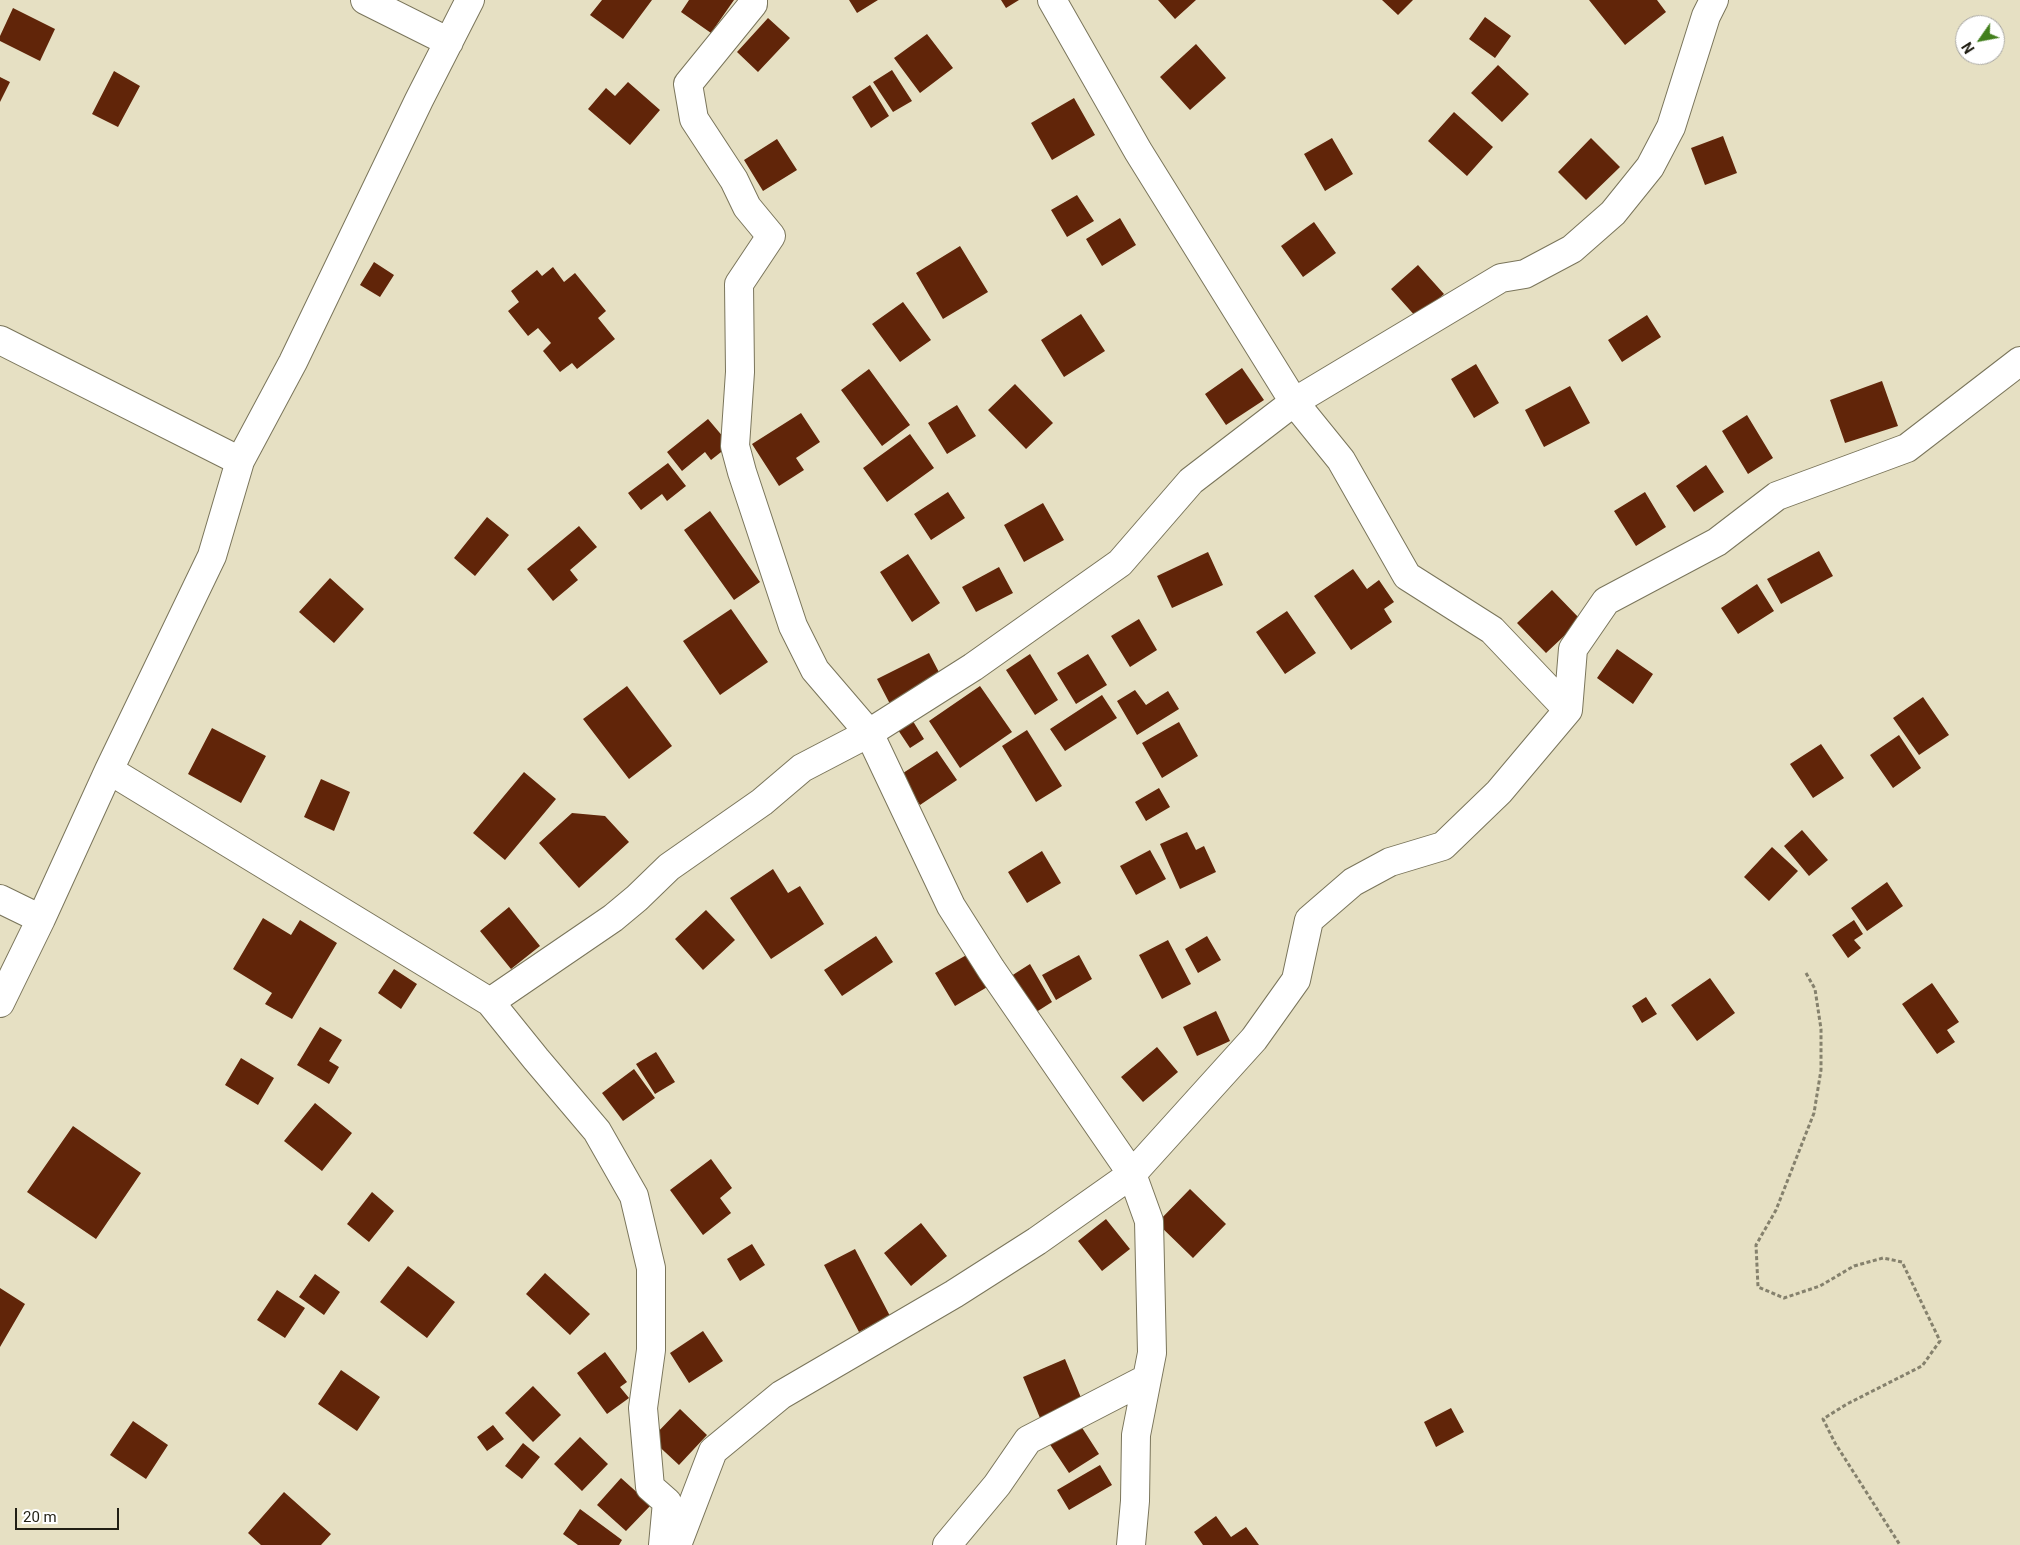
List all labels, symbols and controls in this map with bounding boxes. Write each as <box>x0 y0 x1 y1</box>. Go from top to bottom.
north arrow <box>1955 15 2005 65</box>
text: N <box>1959 39 1978 56</box>
scale bar <box>18 1498 121 1530</box>
text: 20 m <box>23 1508 57 1526</box>

